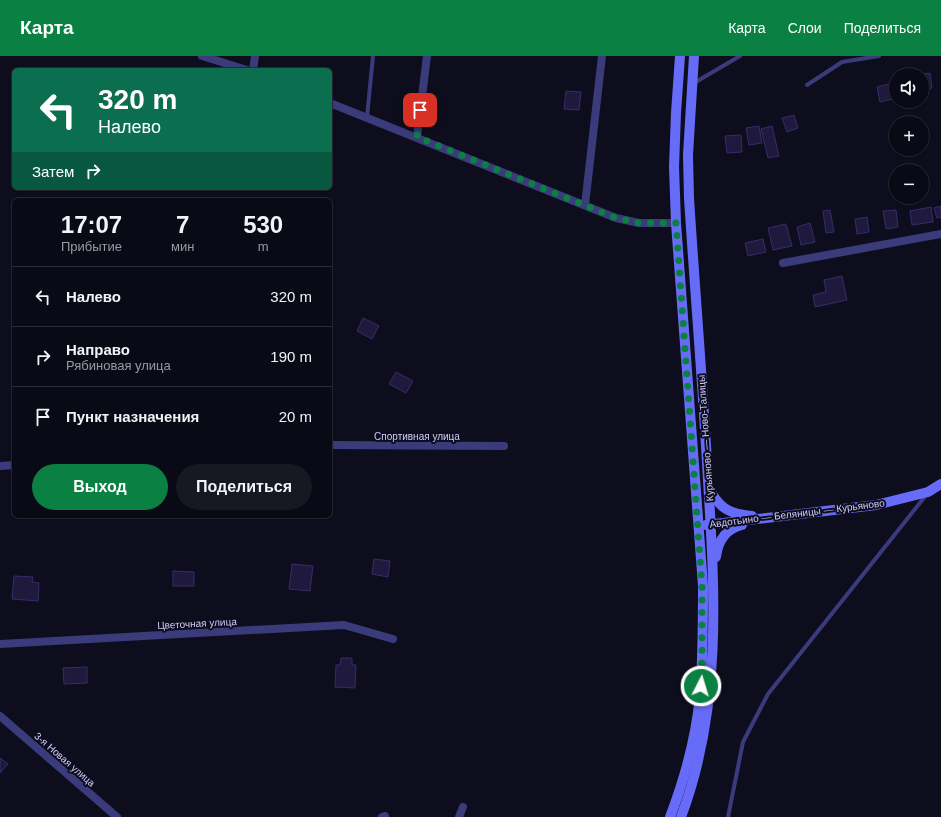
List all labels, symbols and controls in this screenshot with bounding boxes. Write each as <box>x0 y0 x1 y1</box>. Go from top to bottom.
text: Карта <box>20 17 74 38</box>
text: Карта <box>728 20 766 36</box>
text: Слои <box>788 20 822 36</box>
text: Поделиться <box>844 20 921 36</box>
map controls <box>889 68 929 204</box>
button: sound <box>889 68 929 108</box>
icon: left <box>32 84 84 136</box>
text: 320 m <box>98 84 177 115</box>
pin <box>403 93 437 127</box>
icon: arrive <box>409 99 431 121</box>
button: + <box>889 116 929 156</box>
text: Налево <box>98 117 161 137</box>
icon: right <box>82 160 104 182</box>
text: Затем <box>32 163 74 180</box>
button: − <box>889 164 929 204</box>
text: 17:07 <box>61 211 122 238</box>
text: 7 <box>176 211 189 238</box>
text: 530 <box>243 211 283 238</box>
text: Прибытие <box>61 239 122 254</box>
text: мин <box>171 239 194 254</box>
text: m <box>258 239 269 254</box>
icon: left <box>32 286 54 308</box>
text: Налево <box>66 288 121 305</box>
text: 320 m <box>270 288 312 305</box>
text: Направо <box>66 341 130 358</box>
icon: right <box>32 346 54 368</box>
text: 190 m <box>270 348 312 365</box>
text: Рябиновая улица <box>66 358 171 373</box>
street label: Курьяново — Ново-Талицы <box>696 374 715 502</box>
icon: arrive <box>32 406 54 428</box>
text: Пункт назначения <box>66 408 199 425</box>
text: 20 m <box>279 408 312 425</box>
street label: Спортивная улица <box>374 431 460 442</box>
button: Выход <box>32 464 168 510</box>
button: Поделиться <box>176 464 312 510</box>
street label: Авдотьино — Беляницы — Курьяново <box>709 497 886 530</box>
street label: Цветочная улица <box>157 616 237 631</box>
position arrow <box>680 665 722 707</box>
street label: 3-я Новая улица <box>32 730 97 789</box>

